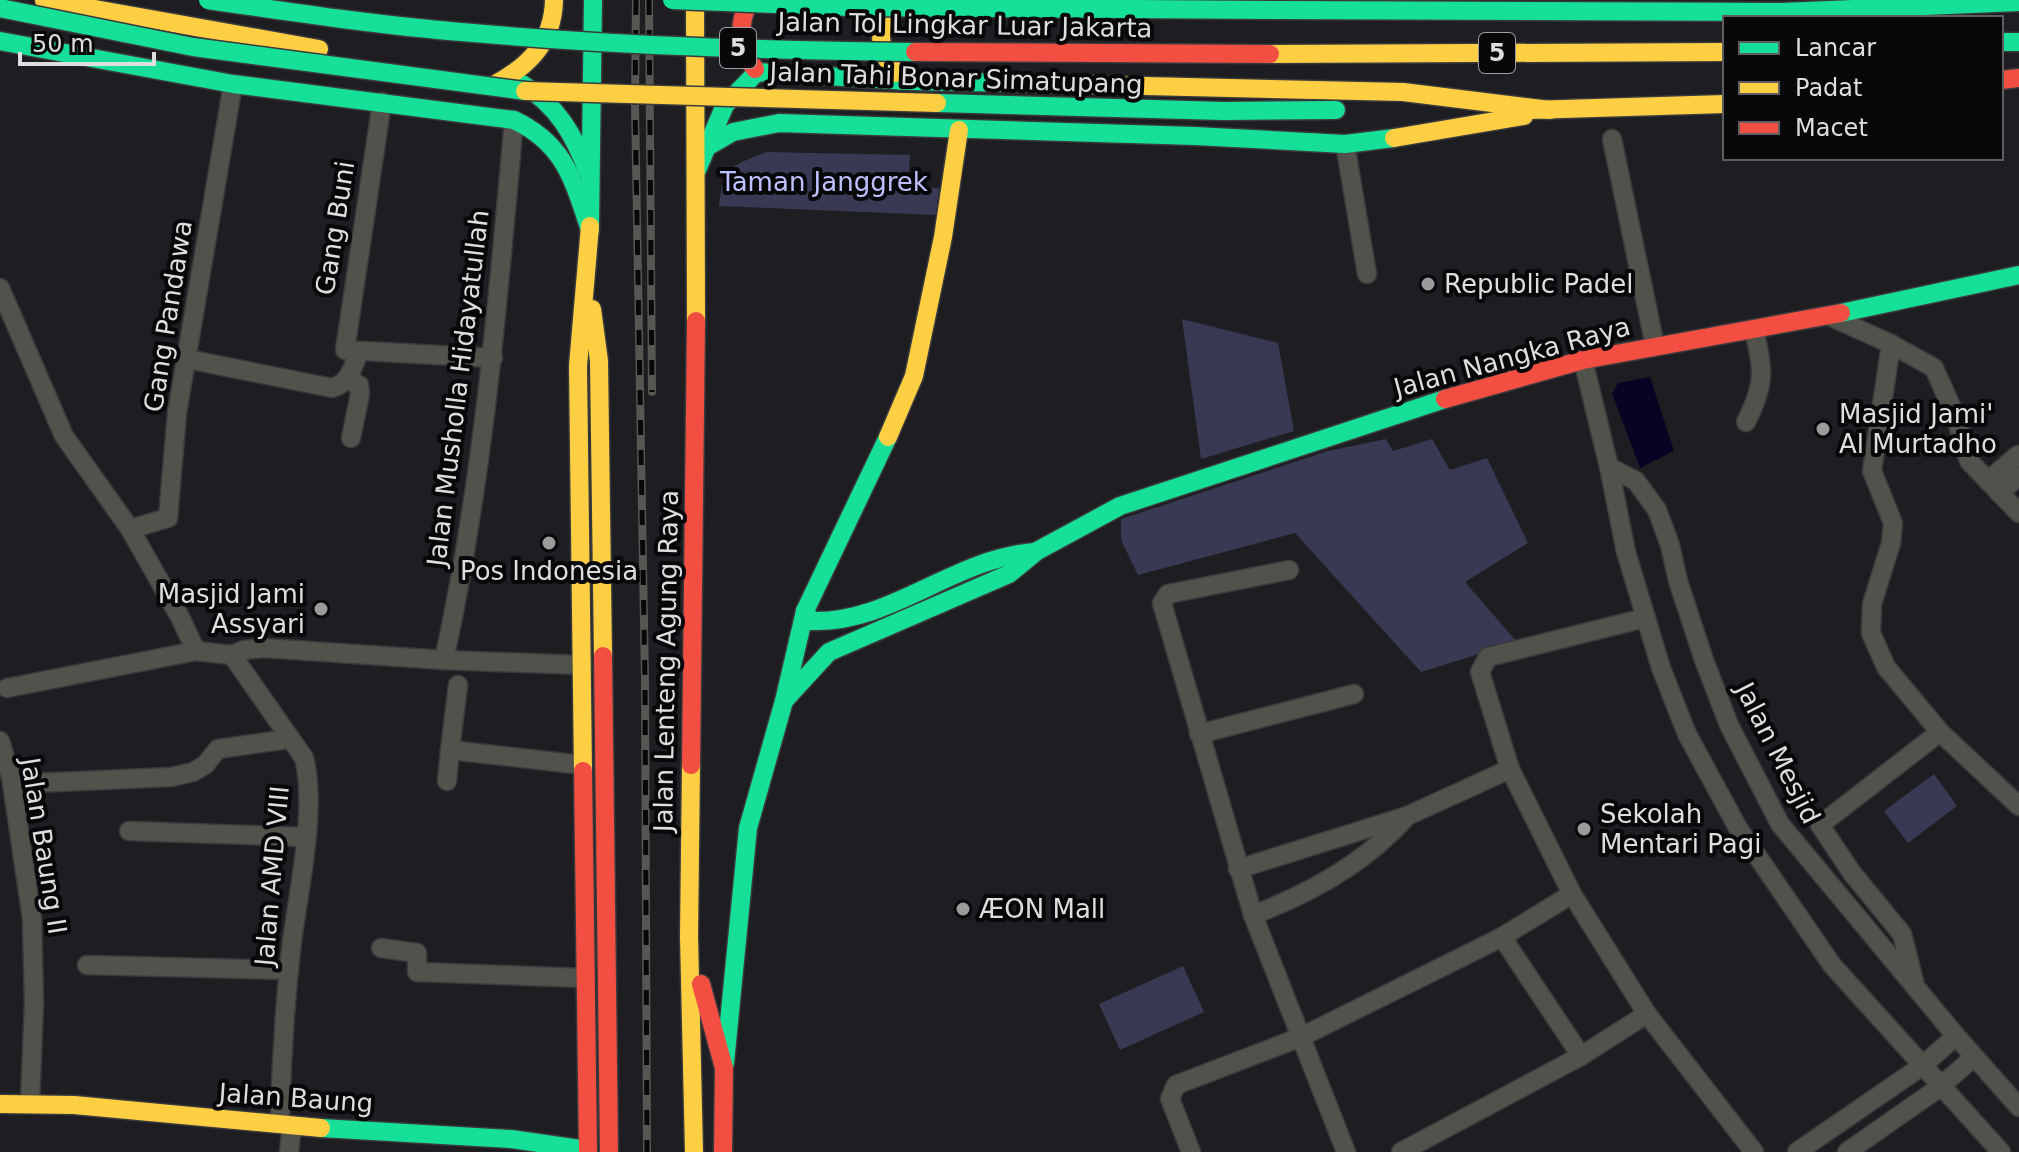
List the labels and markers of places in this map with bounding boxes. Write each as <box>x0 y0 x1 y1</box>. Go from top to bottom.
place label: Republic Padel <box>1444 269 1634 299</box>
marker: Republic Padel <box>1419 275 1437 293</box>
place label: Masjid Jami' Al Murtadho <box>1839 399 1997 459</box>
marker: Masjid Jami' Al Murtadho <box>1814 420 1832 438</box>
marker: Pos Indonesia <box>540 534 558 552</box>
place label: Pos Indonesia <box>460 556 638 586</box>
place label: Masjid Jami Assyari <box>158 579 305 639</box>
marker: Masjid Jami Assyari <box>312 600 330 618</box>
place label: Sekolah Mentari Pagi <box>1600 799 1761 859</box>
marker: Sekolah Mentari Pagi <box>1575 820 1593 838</box>
place label: ÆON Mall <box>979 894 1105 924</box>
marker: ÆON Mall <box>954 900 972 918</box>

